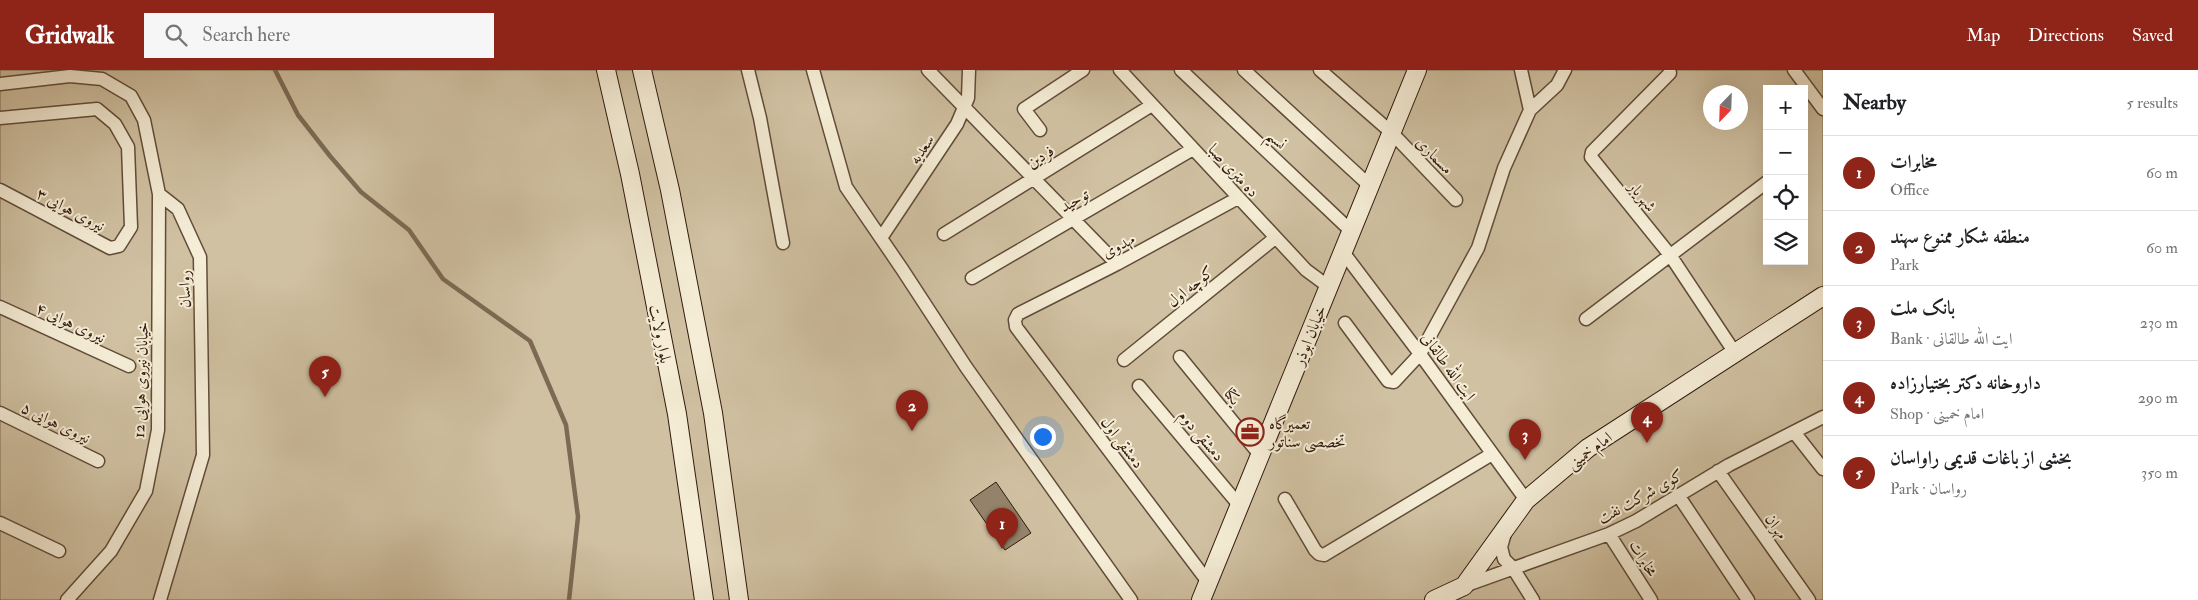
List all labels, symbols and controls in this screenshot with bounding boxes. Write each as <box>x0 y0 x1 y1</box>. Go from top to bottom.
search box <box>144 13 494 58</box>
text: Gridwalk <box>25 20 114 51</box>
icon: search <box>162 21 190 49</box>
text: Search here <box>202 23 290 47</box>
text: Map <box>1967 24 2000 47</box>
text: Directions <box>2028 24 2104 47</box>
text: Saved <box>2132 24 2173 47</box>
north arrow <box>1703 85 1748 130</box>
map controls <box>1763 85 1808 265</box>
button: + <box>1763 85 1808 130</box>
text: Nearby <box>1843 89 1906 116</box>
text: 5 results <box>2127 93 2178 113</box>
street label: نسیم <box>1258 125 1291 158</box>
button: − <box>1763 130 1808 175</box>
street label: سعدیه <box>905 131 939 168</box>
street label: مسماری <box>1411 133 1457 179</box>
street label: ده متری صبا <box>1204 140 1263 202</box>
street label: فردین <box>1023 141 1058 173</box>
text: مخابرات <box>1890 150 1937 174</box>
text: 1 <box>1856 163 1862 183</box>
text: 60 m <box>2146 163 2178 183</box>
button: locate <box>1763 175 1808 220</box>
street label: شهریار <box>1623 176 1661 216</box>
text: Office <box>1890 180 1929 200</box>
street label: نیروی هوایی ۳ <box>33 184 108 236</box>
street label: توحید <box>1056 184 1094 217</box>
button: layers <box>1763 220 1808 265</box>
text: منطقه شکار ممنوع سهند <box>1890 225 2030 249</box>
street label: مهدوی <box>1099 229 1138 263</box>
text: 2 <box>1855 238 1863 258</box>
text: 60 m <box>2146 238 2178 258</box>
text: Park <box>1890 255 1919 275</box>
street label: کوچه اول <box>1163 262 1219 313</box>
street label: رواسان <box>175 270 195 308</box>
text: بانک ملت <box>1890 296 1955 320</box>
street label: نیروی هوایی ۴ <box>33 298 109 348</box>
street label: خیابان ابوذر <box>1288 302 1331 370</box>
street label: بلوار ولایت <box>645 303 675 365</box>
text: 3 <box>1856 313 1862 333</box>
text: 230 m <box>2140 313 2178 333</box>
street label: خیابان نیروی هوایی 12 <box>129 322 153 438</box>
street label: ایت الله طالقانی <box>1417 327 1482 405</box>
text: Bank · ایت الله طالقانی <box>1890 329 2012 349</box>
pin: 5 <box>309 356 341 397</box>
text: داروخانه دکتر بختیارزاده <box>1890 371 2041 395</box>
street label: یکتا <box>1219 384 1246 410</box>
text: 4 <box>1855 388 1863 408</box>
text: 290 m <box>2138 388 2178 408</box>
pin: 2 <box>896 390 928 431</box>
street label: نیروی هوایی ۵ <box>18 398 93 448</box>
pin: 4 <box>1631 402 1663 443</box>
text: Shop · امام خمینی <box>1890 404 1984 424</box>
street label: دمشقی دوم <box>1171 406 1229 468</box>
street label: دمشقی اول <box>1095 413 1148 473</box>
place label: تعمیرگاه تخصصی سناتور <box>1267 414 1346 453</box>
office icon: تعمیرگاه تخصصی سناتور <box>1235 417 1265 447</box>
pin: 3 <box>1509 419 1541 460</box>
your location <box>1030 424 1056 450</box>
street label: امام خمینی <box>1563 428 1619 477</box>
text: بخشی از باغات قدیمی راواسان <box>1890 446 2072 470</box>
text: 5 <box>1855 463 1863 483</box>
text: 350 m <box>2141 463 2178 483</box>
street label: کوی شرکت نفت <box>1594 465 1687 529</box>
text: Park · رواسان <box>1890 479 1967 499</box>
pin: 1 <box>986 508 1018 549</box>
street label: مهران <box>1760 510 1792 543</box>
street label: مخابرات <box>1624 537 1662 581</box>

